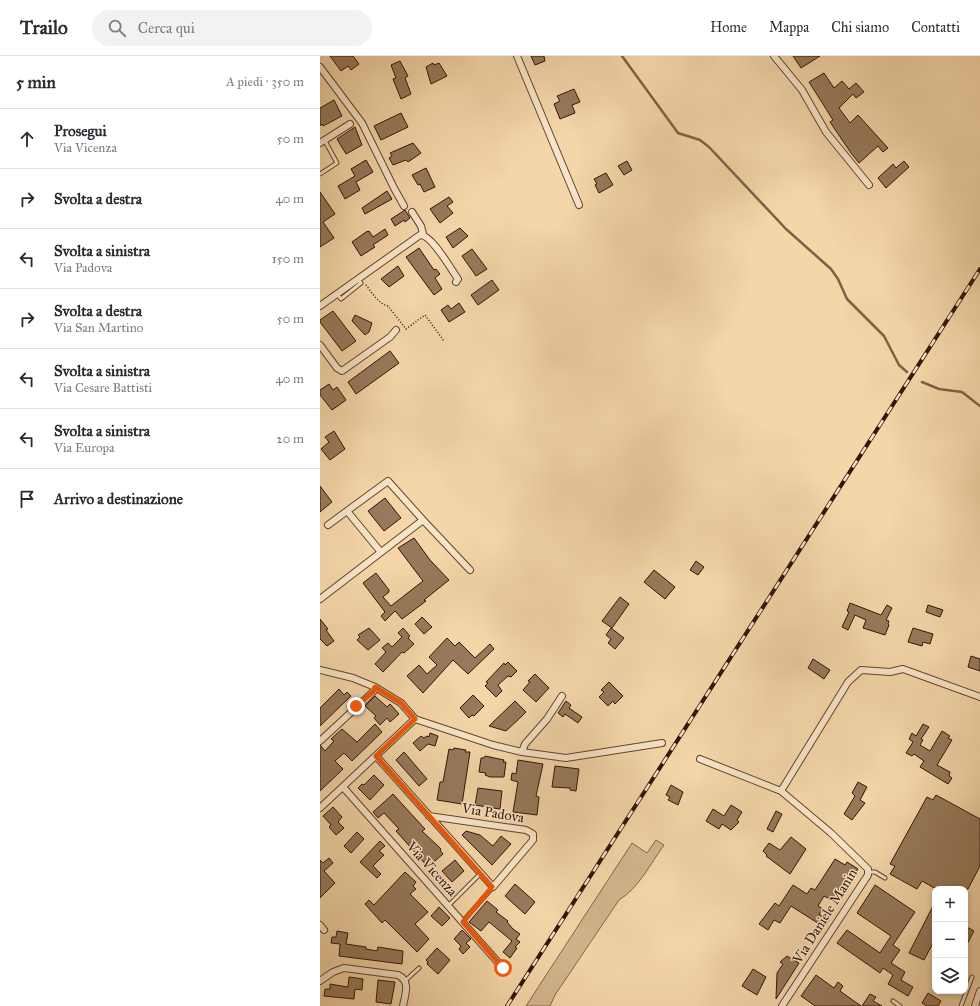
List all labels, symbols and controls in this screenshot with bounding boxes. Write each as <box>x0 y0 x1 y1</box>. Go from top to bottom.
search box <box>92 10 372 46</box>
text: Trailo <box>20 16 68 39</box>
icon: search <box>106 17 128 39</box>
text: Cerca qui <box>138 19 195 37</box>
text: Home <box>710 19 747 36</box>
text: Mappa <box>769 19 809 36</box>
text: Chi siamo <box>831 19 889 36</box>
text: Contatti <box>911 19 960 36</box>
text: 5 min <box>16 72 56 93</box>
text: A piedi · 350 m <box>226 74 304 90</box>
text: Prosegui <box>54 122 107 140</box>
icon: ahead <box>16 128 38 150</box>
text: 50 m <box>277 131 304 147</box>
text: Via Vicenza <box>54 140 117 156</box>
icon: right <box>16 188 38 210</box>
text: Svolta a destra <box>54 190 142 208</box>
text: 40 m <box>275 191 304 207</box>
text: Svolta a sinistra <box>54 242 150 260</box>
icon: left <box>16 248 38 270</box>
text: 150 m <box>272 251 304 267</box>
text: Via Padova <box>54 260 112 276</box>
text: Svolta a destra <box>54 302 142 320</box>
icon: right <box>16 308 38 330</box>
text: 50 m <box>277 311 304 327</box>
text: Via San Martino <box>54 320 143 336</box>
text: Svolta a sinistra <box>54 362 150 380</box>
icon: left <box>16 368 38 390</box>
text: 40 m <box>275 371 304 387</box>
text: Via Cesare Battisti <box>54 380 152 396</box>
text: Svolta a sinistra <box>54 422 150 440</box>
icon: left <box>16 428 38 450</box>
text: 20 m <box>276 431 304 447</box>
text: Via Europa <box>54 440 115 456</box>
icon: arrive <box>16 488 38 510</box>
text: Arrivo a destinazione <box>54 490 183 508</box>
route end <box>347 697 365 715</box>
street label: Via Padova <box>460 800 525 826</box>
street label: Via Vicenza <box>402 837 461 900</box>
street label: Via Daniele Manin <box>788 865 861 967</box>
map controls <box>932 886 968 994</box>
button: + <box>932 886 968 922</box>
button: − <box>932 922 968 958</box>
button: layers <box>932 958 968 994</box>
route start <box>494 959 512 977</box>

